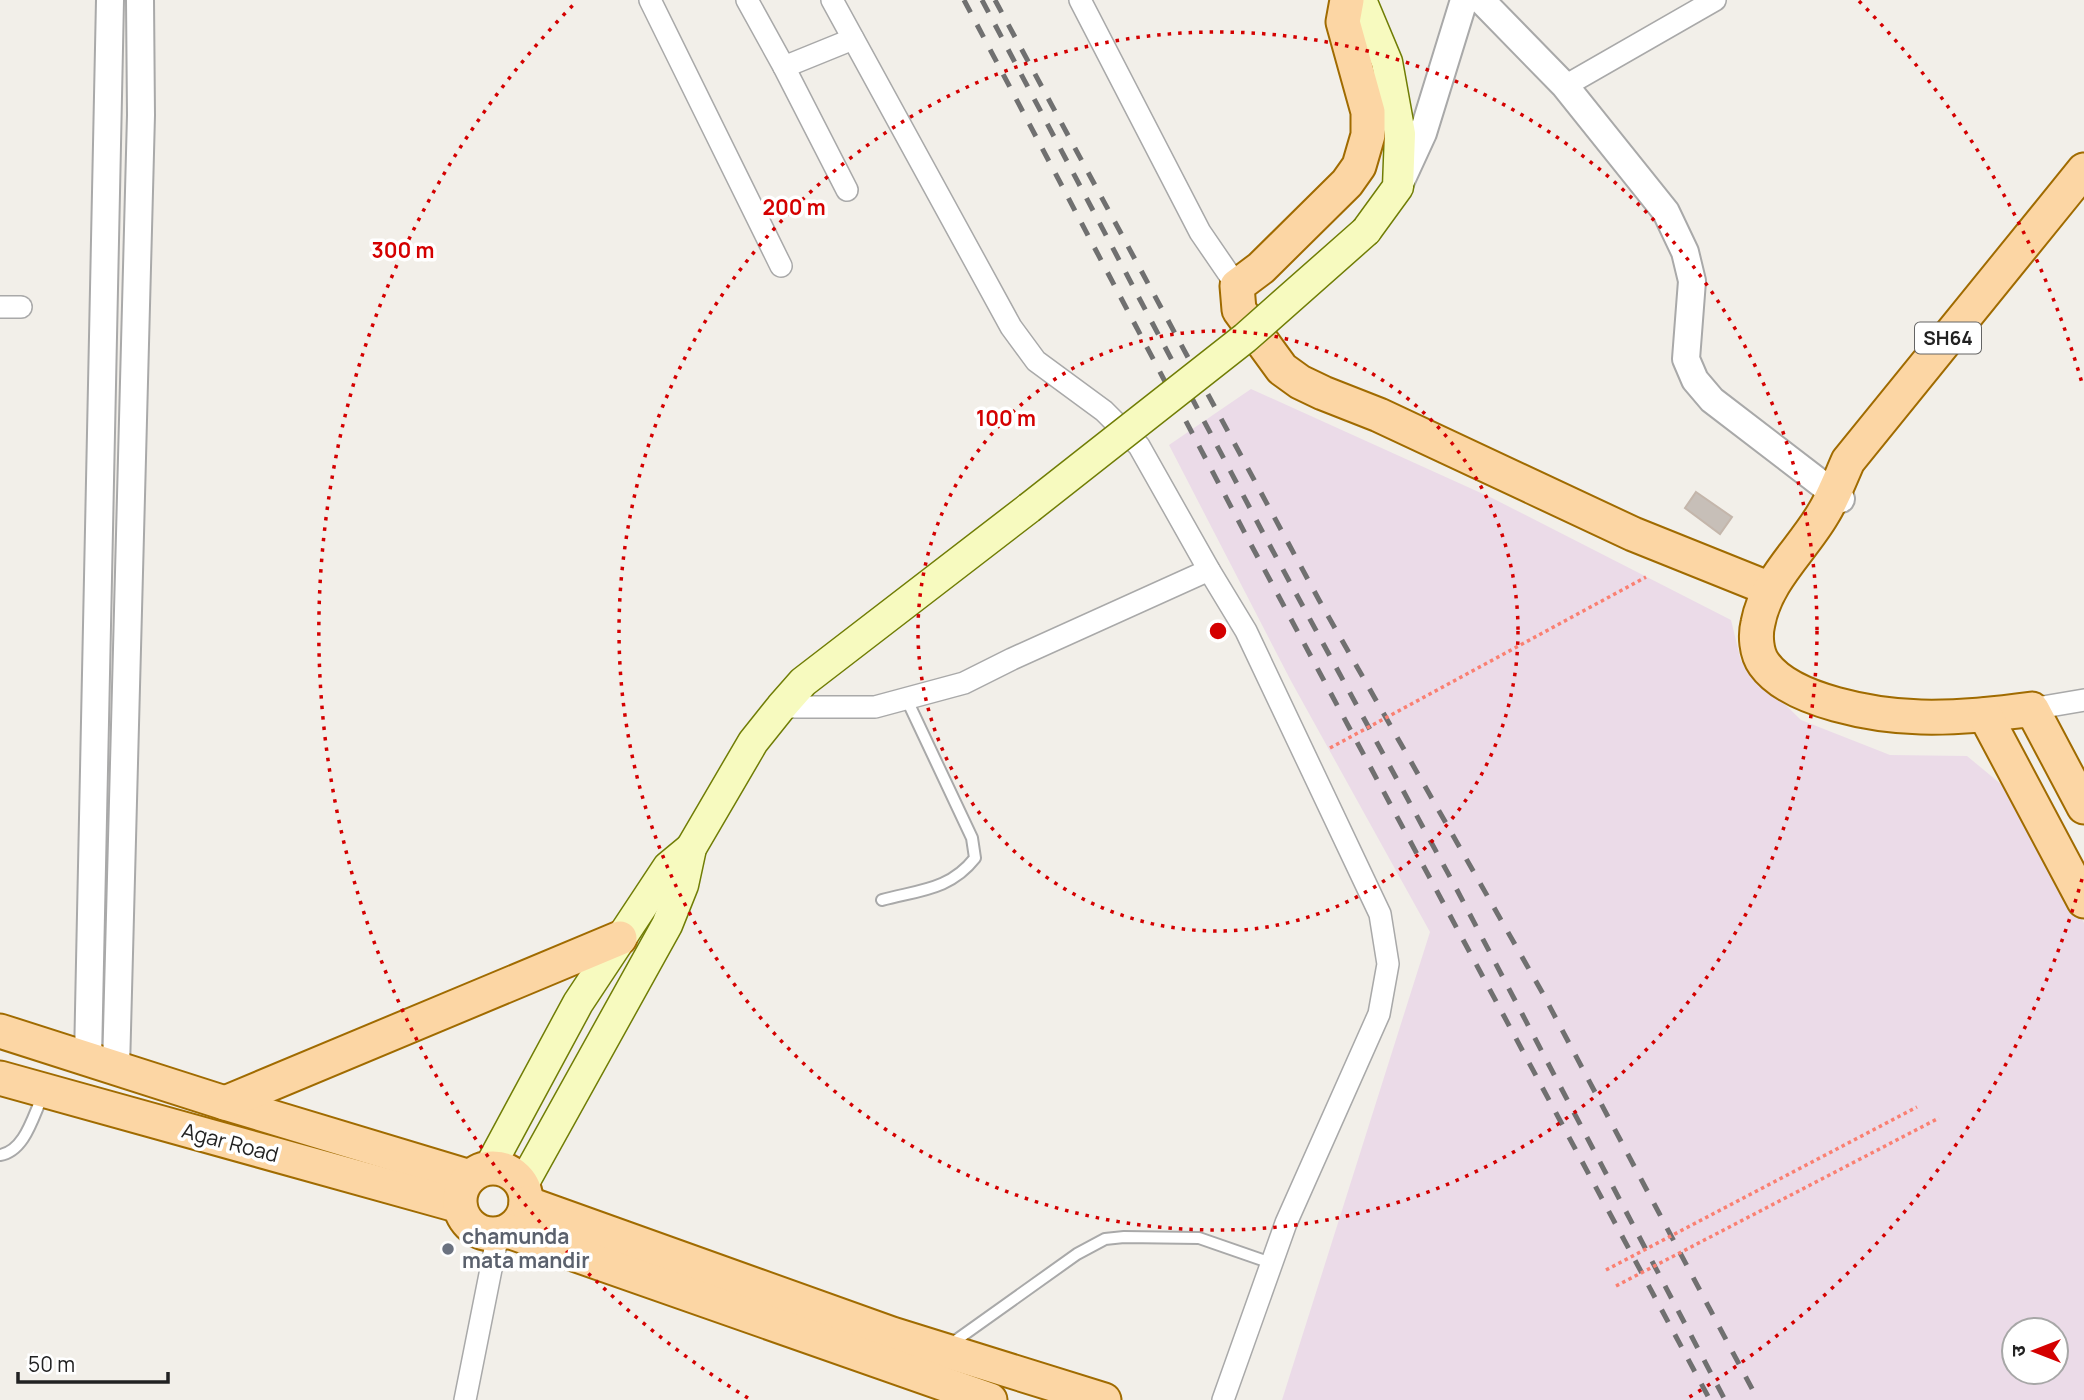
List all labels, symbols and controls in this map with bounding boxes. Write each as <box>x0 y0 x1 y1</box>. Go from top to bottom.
text: 200 m <box>762 193 826 221</box>
text: 300 m <box>372 236 434 264</box>
road number: SH64 <box>1915 322 1981 354</box>
text: 100 m <box>976 404 1036 432</box>
centre of rings <box>1206 619 1230 643</box>
street label: Agar Road <box>179 1116 282 1168</box>
place label: chamunda mata mandir <box>462 1222 590 1274</box>
marker: chamunda mata mandir <box>440 1241 456 1257</box>
north arrow <box>2000 1316 2070 1386</box>
scale bar <box>18 1340 168 1384</box>
text: उ <box>2005 1345 2031 1357</box>
text: 50 m <box>28 1350 75 1378</box>

